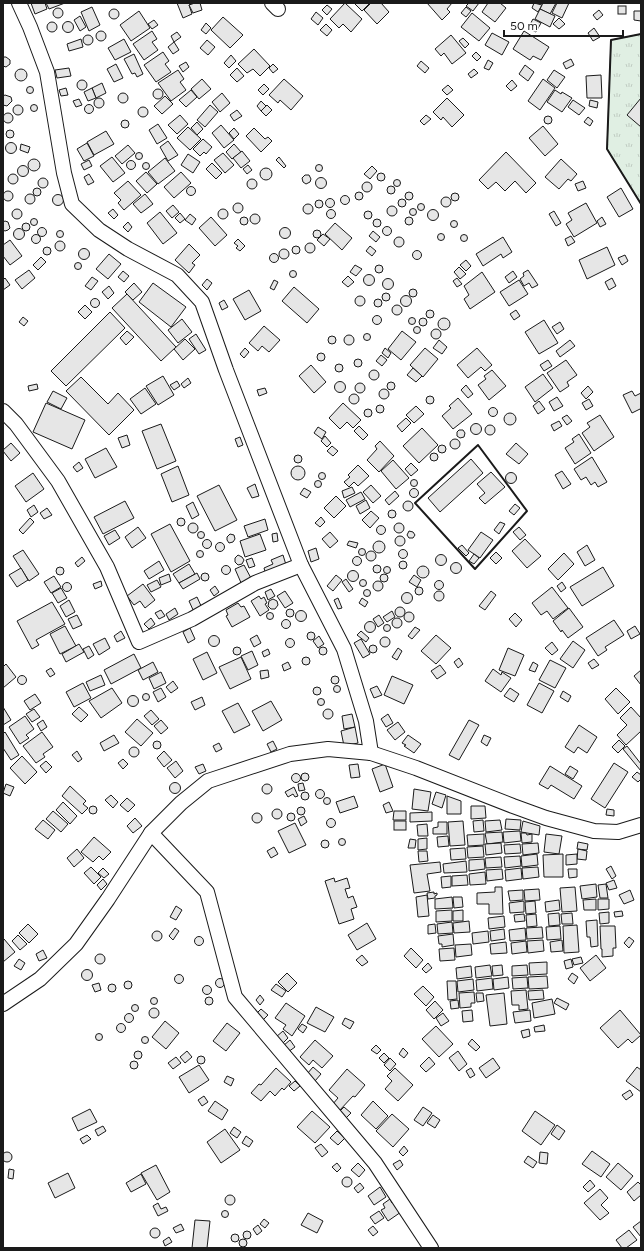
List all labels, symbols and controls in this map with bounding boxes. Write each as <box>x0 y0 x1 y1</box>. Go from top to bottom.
scale bar <box>504 12 623 38</box>
text: 50 m <box>510 19 538 33</box>

